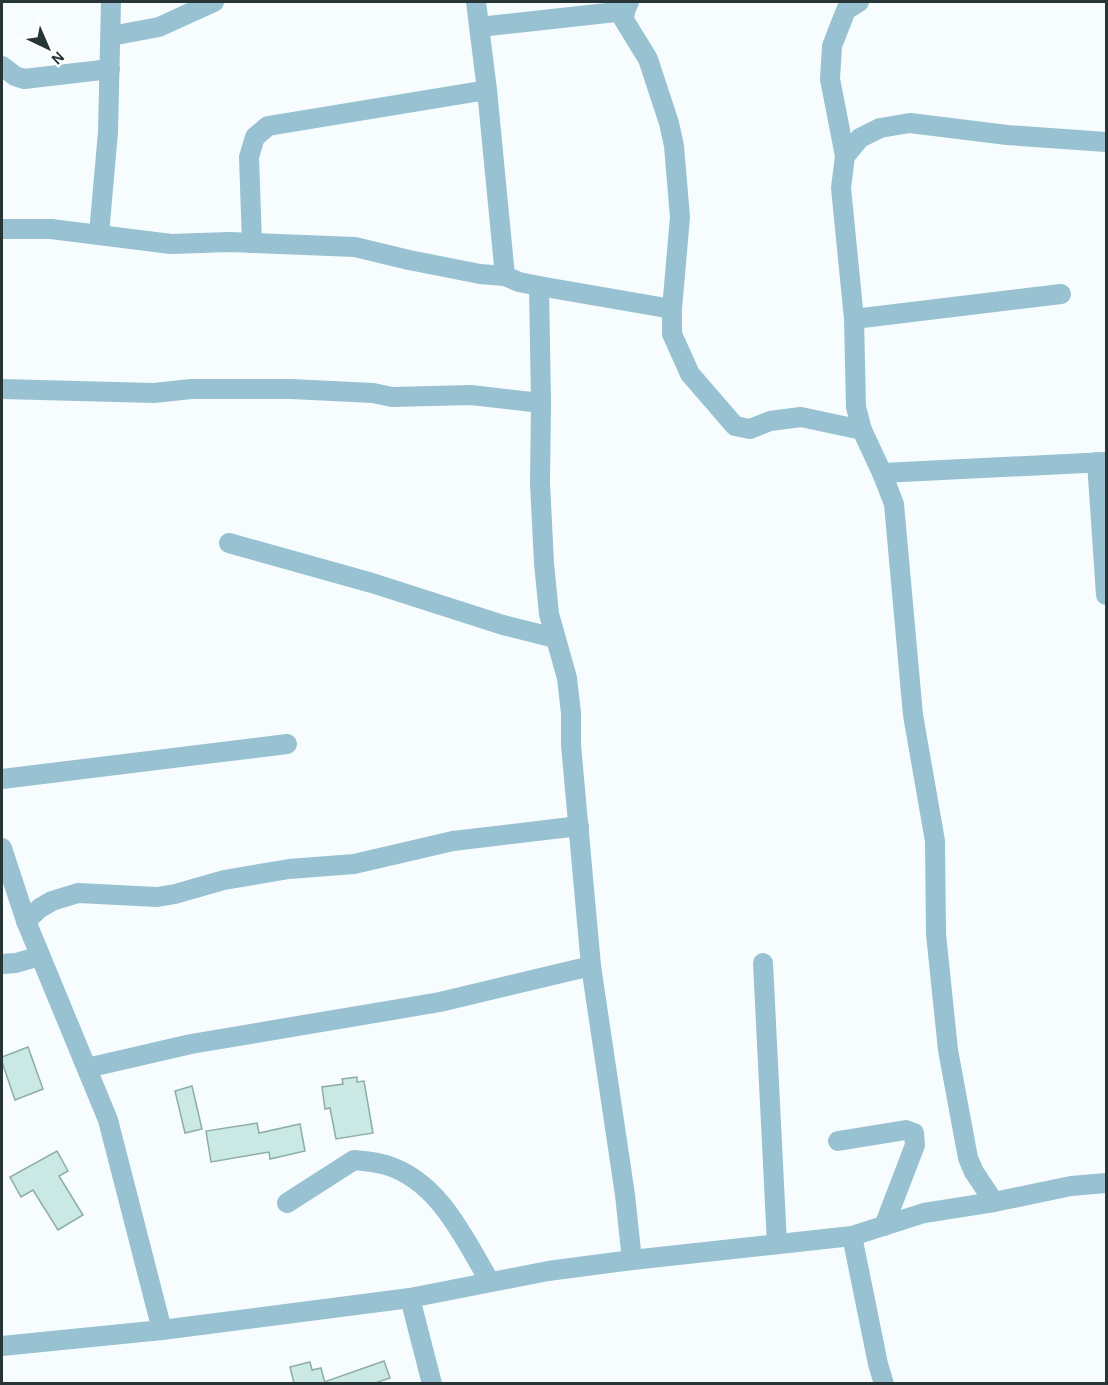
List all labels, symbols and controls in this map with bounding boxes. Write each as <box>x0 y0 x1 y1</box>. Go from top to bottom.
north arrow <box>18 18 78 78</box>
text: N <box>48 48 67 68</box>

